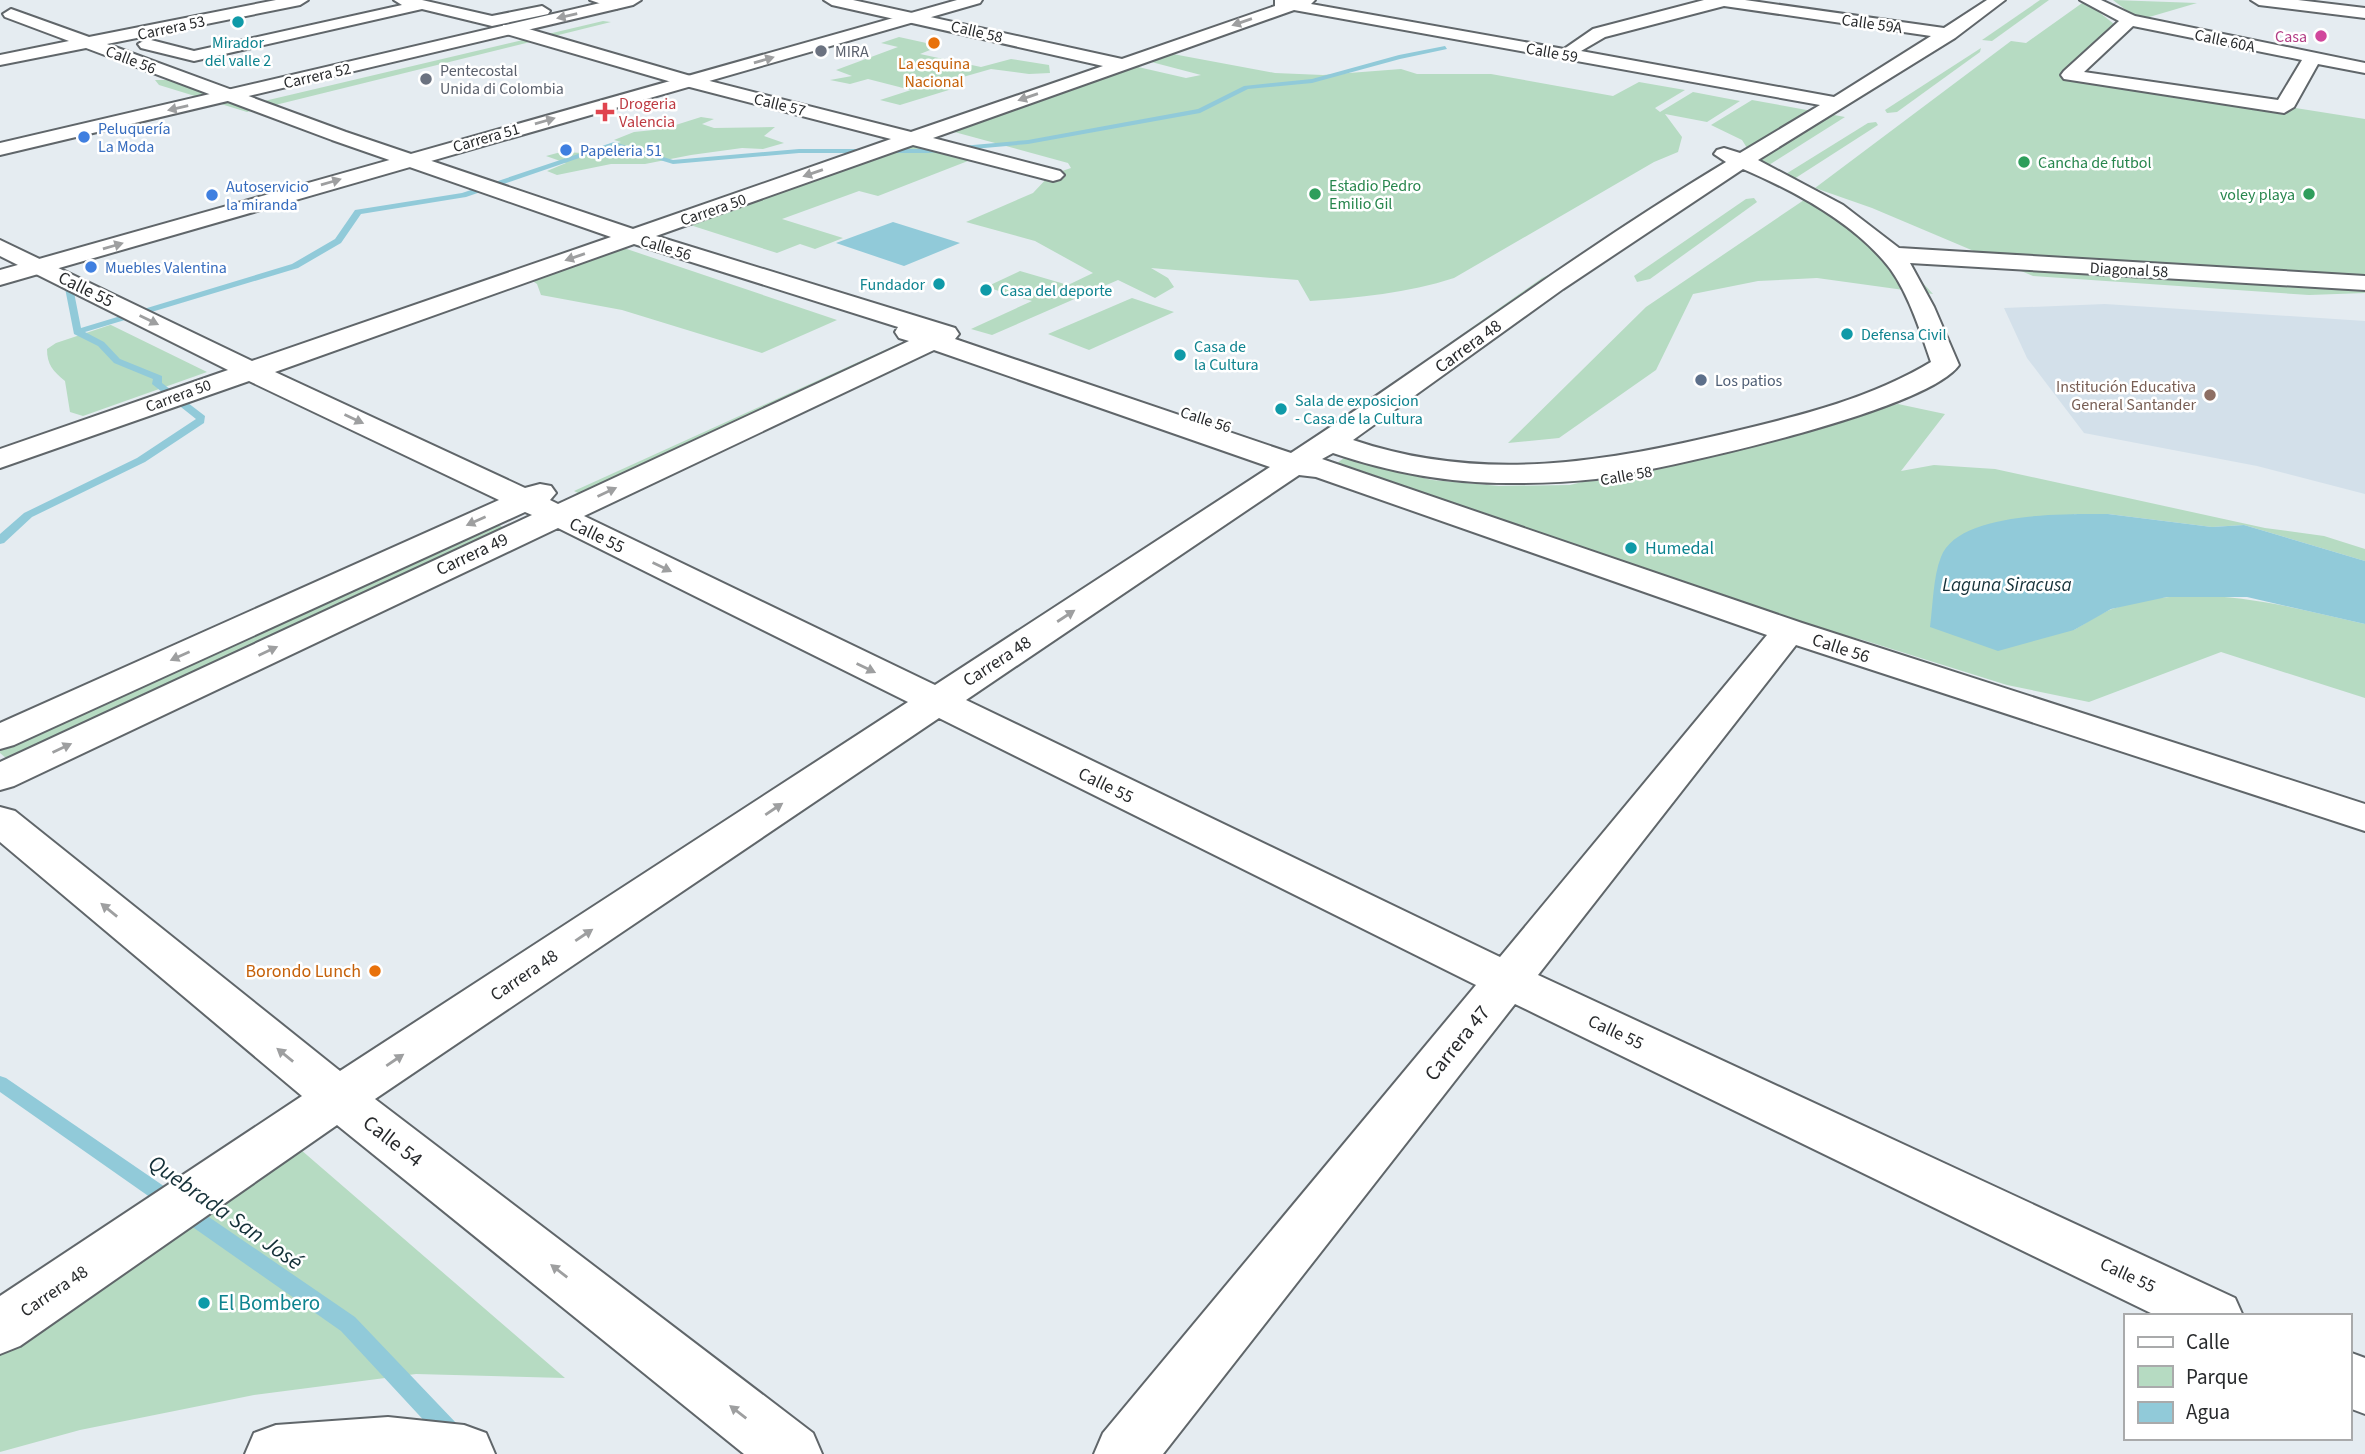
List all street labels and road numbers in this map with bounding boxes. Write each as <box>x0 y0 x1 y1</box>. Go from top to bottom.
street label: Calle 59A <box>1840 9 1904 39</box>
street label: Carrera 53 <box>135 10 207 46</box>
street label: Calle 58 <box>949 15 1005 49</box>
street label: Calle 60A <box>2193 24 2257 58</box>
street label: Calle 59 <box>1524 38 1580 68</box>
street label: Calle 56 <box>102 40 159 80</box>
street label: Carrera 52 <box>281 58 353 94</box>
street label: Calle 57 <box>752 88 808 122</box>
street label: Carrera 51 <box>450 118 522 158</box>
street label: Carrera 50 <box>677 188 749 231</box>
street label: Calle 56 <box>637 230 694 266</box>
street label: Diagonal 58 <box>2089 257 2169 283</box>
street label: Calle 55 <box>54 265 118 314</box>
street label: Carrera 48 <box>1430 314 1507 379</box>
street label: Carrera 50 <box>142 374 214 418</box>
street label: Calle 56 <box>1177 401 1234 439</box>
street label: Calle 58 <box>1598 461 1654 491</box>
street label: Calle 55 <box>565 511 629 560</box>
street label: Carrera 49 <box>432 527 512 582</box>
street label: Calle 56 <box>1809 627 1873 669</box>
street label: Carrera 48 <box>958 630 1036 693</box>
street label: Calle 55 <box>1074 761 1138 810</box>
street label: Carrera 48 <box>485 944 563 1007</box>
street label: Carrera 47 <box>1417 999 1497 1087</box>
street label: Calle 55 <box>1584 1009 1648 1056</box>
street label: Calle 54 <box>357 1108 429 1174</box>
street label: Calle 55 <box>2096 1252 2160 1299</box>
street label: Carrera 48 <box>15 1260 93 1323</box>

